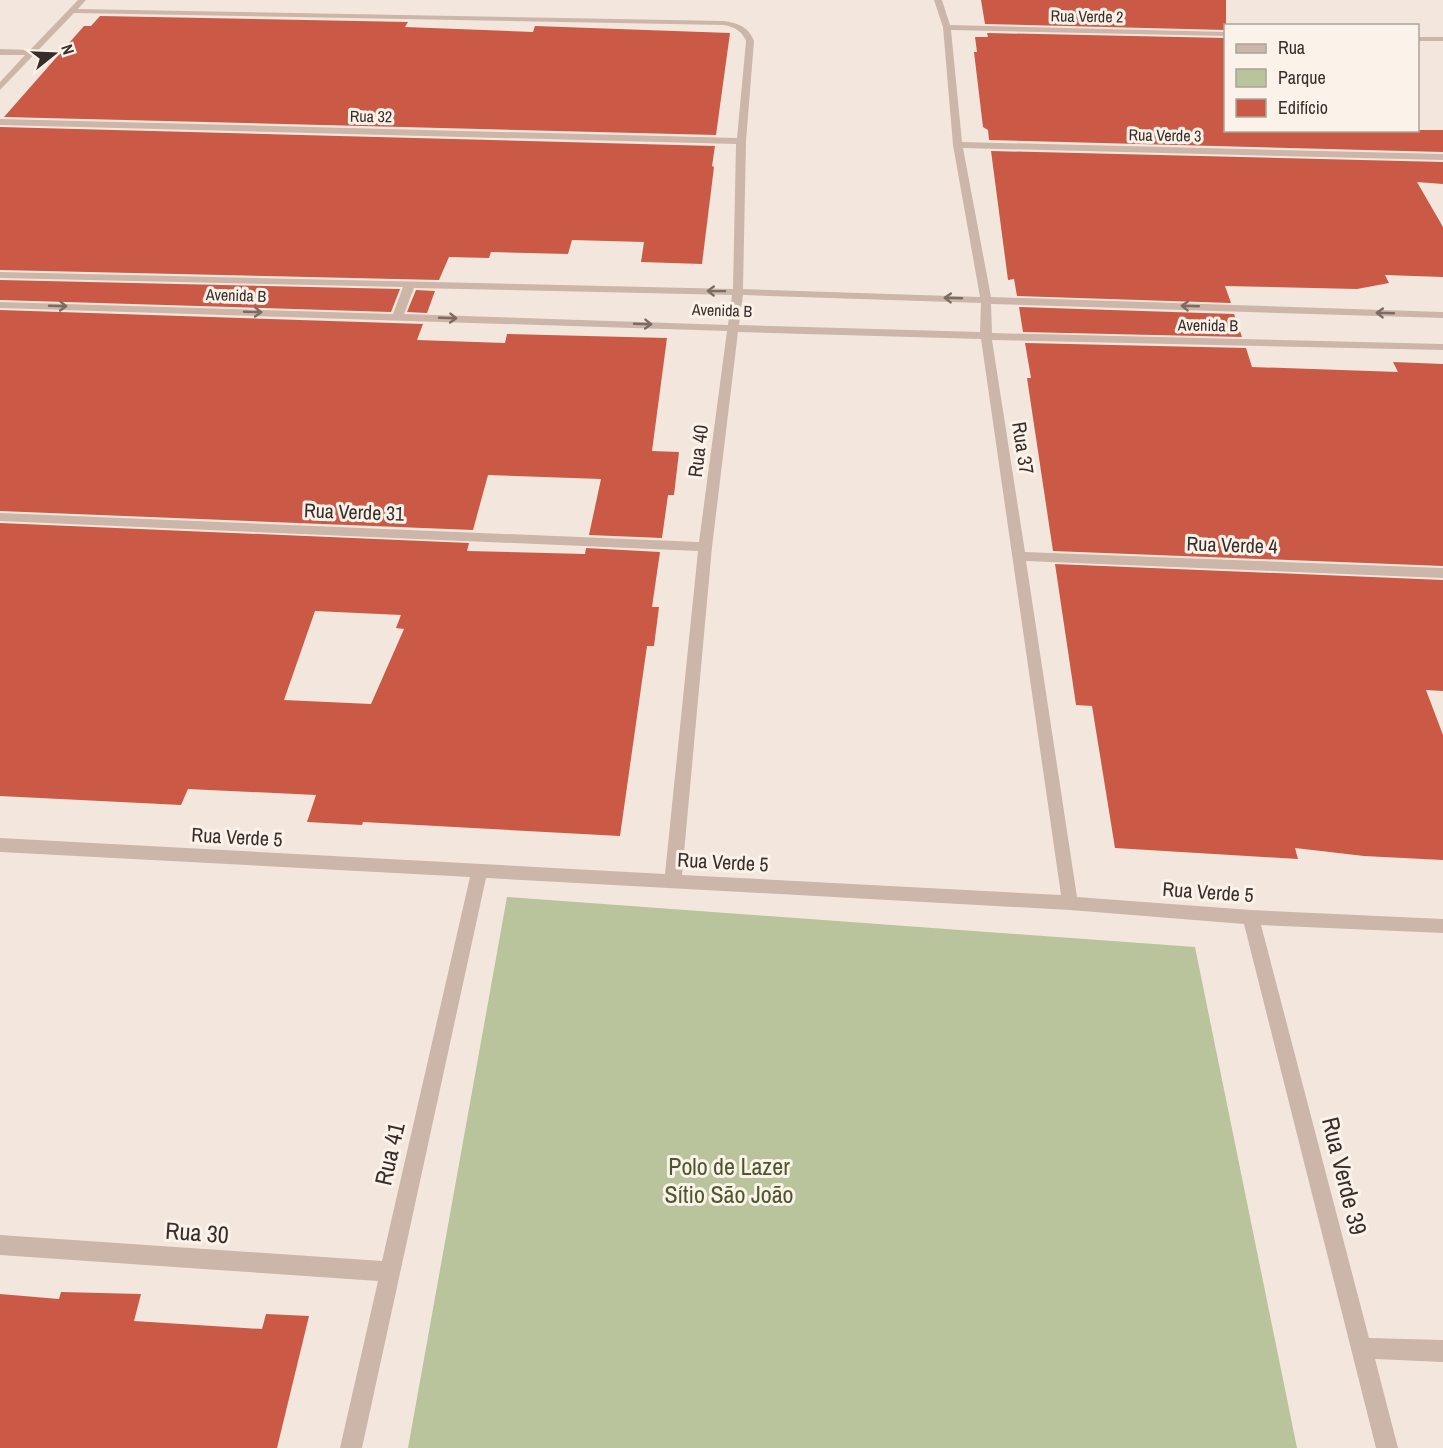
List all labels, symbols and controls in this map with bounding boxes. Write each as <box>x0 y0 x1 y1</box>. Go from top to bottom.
street label: Rua Verde 2 <box>1050 4 1124 28</box>
north arrow <box>24 24 84 84</box>
legend <box>1224 24 1419 132</box>
text: Rua <box>1278 35 1305 60</box>
text: N <box>56 41 80 57</box>
text: Parque <box>1278 65 1326 90</box>
text: Edifício <box>1278 95 1328 120</box>
street label: Rua 32 <box>350 105 392 127</box>
street label: Rua Verde 3 <box>1128 123 1202 147</box>
street label: Avenida B <box>204 283 267 307</box>
one-way arrow <box>706 285 726 297</box>
one-way arrow <box>943 293 963 304</box>
street label: Avenida B <box>690 298 753 322</box>
one-way arrow <box>1180 300 1200 312</box>
one-way arrow <box>48 301 68 312</box>
one-way arrow <box>243 307 263 318</box>
one-way arrow <box>1375 307 1395 318</box>
one-way arrow <box>438 313 458 324</box>
street label: Avenida B <box>1177 313 1239 337</box>
one-way arrow <box>633 318 653 330</box>
street label: Rua 37 <box>1006 420 1041 476</box>
street label: Rua 40 <box>681 423 714 479</box>
street label: Rua Verde 31 <box>303 496 405 527</box>
street label: Rua Verde 4 <box>1186 529 1278 560</box>
street label: Rua Verde 5 <box>191 821 283 852</box>
street label: Rua Verde 5 <box>677 846 769 877</box>
street label: Rua Verde 5 <box>1162 875 1254 908</box>
street label: Rua Verde 39 <box>1315 1113 1375 1238</box>
street label: Rua 41 <box>366 1119 412 1188</box>
park label: Polo de Lazer Sítio São João <box>664 1150 794 1210</box>
street label: Rua 30 <box>164 1214 230 1250</box>

